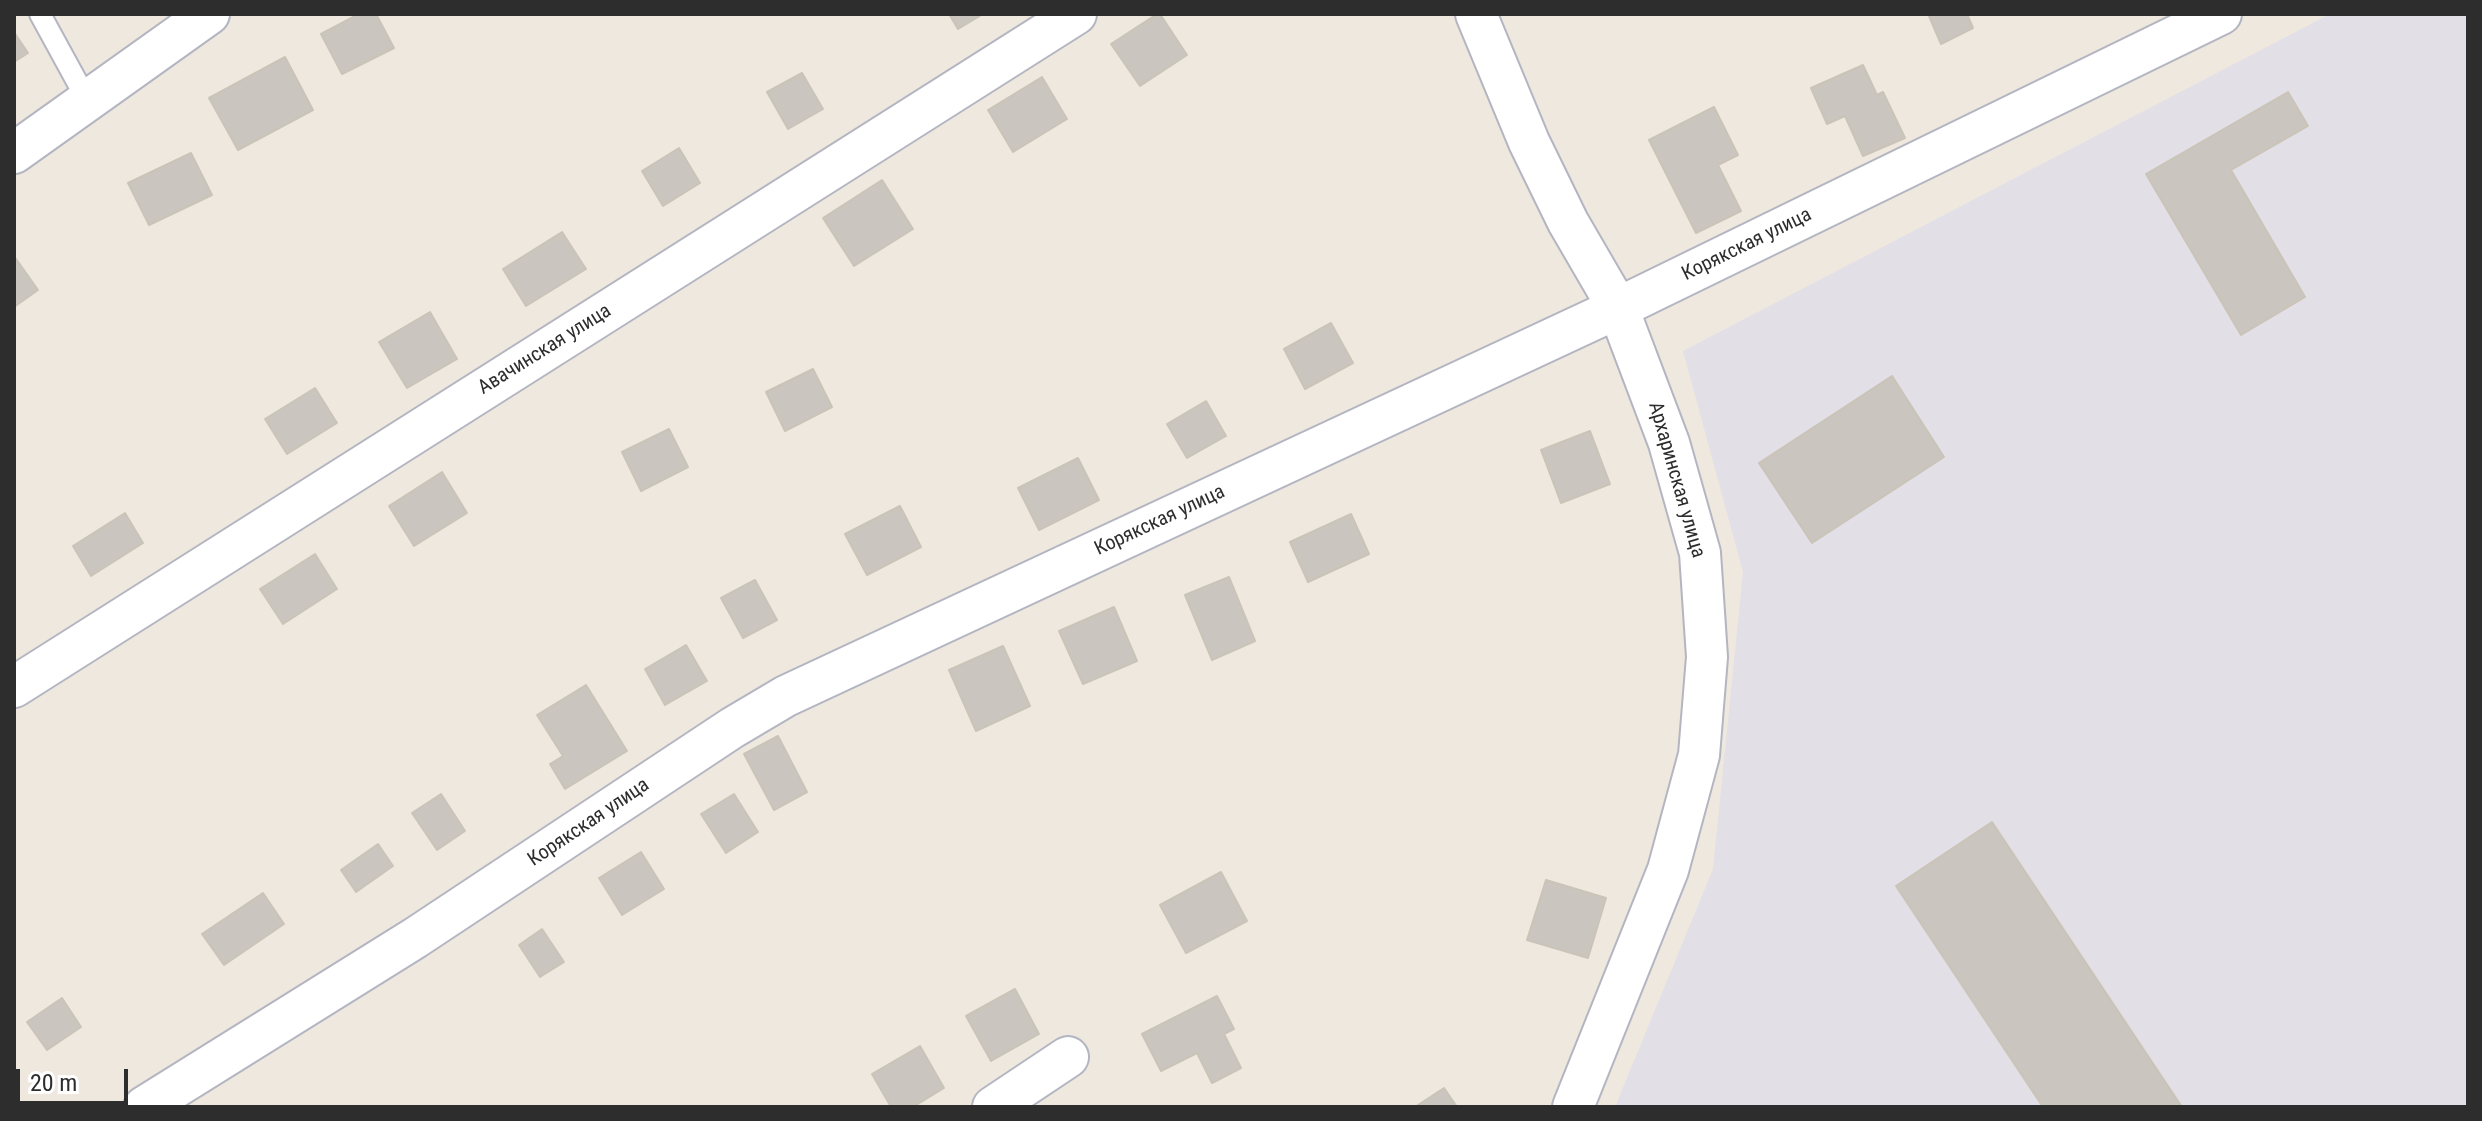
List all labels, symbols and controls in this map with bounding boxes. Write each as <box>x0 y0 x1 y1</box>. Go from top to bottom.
street label: Корякская улица <box>1678 203 1816 287</box>
street label: Авачинская улица <box>474 299 616 401</box>
street label: Архаринская улица <box>1642 399 1710 561</box>
street label: Корякская улица <box>1091 480 1229 562</box>
street label: Корякская улица <box>524 774 654 872</box>
scale bar <box>20 1053 132 1103</box>
text: 20 m <box>30 1069 77 1097</box>

